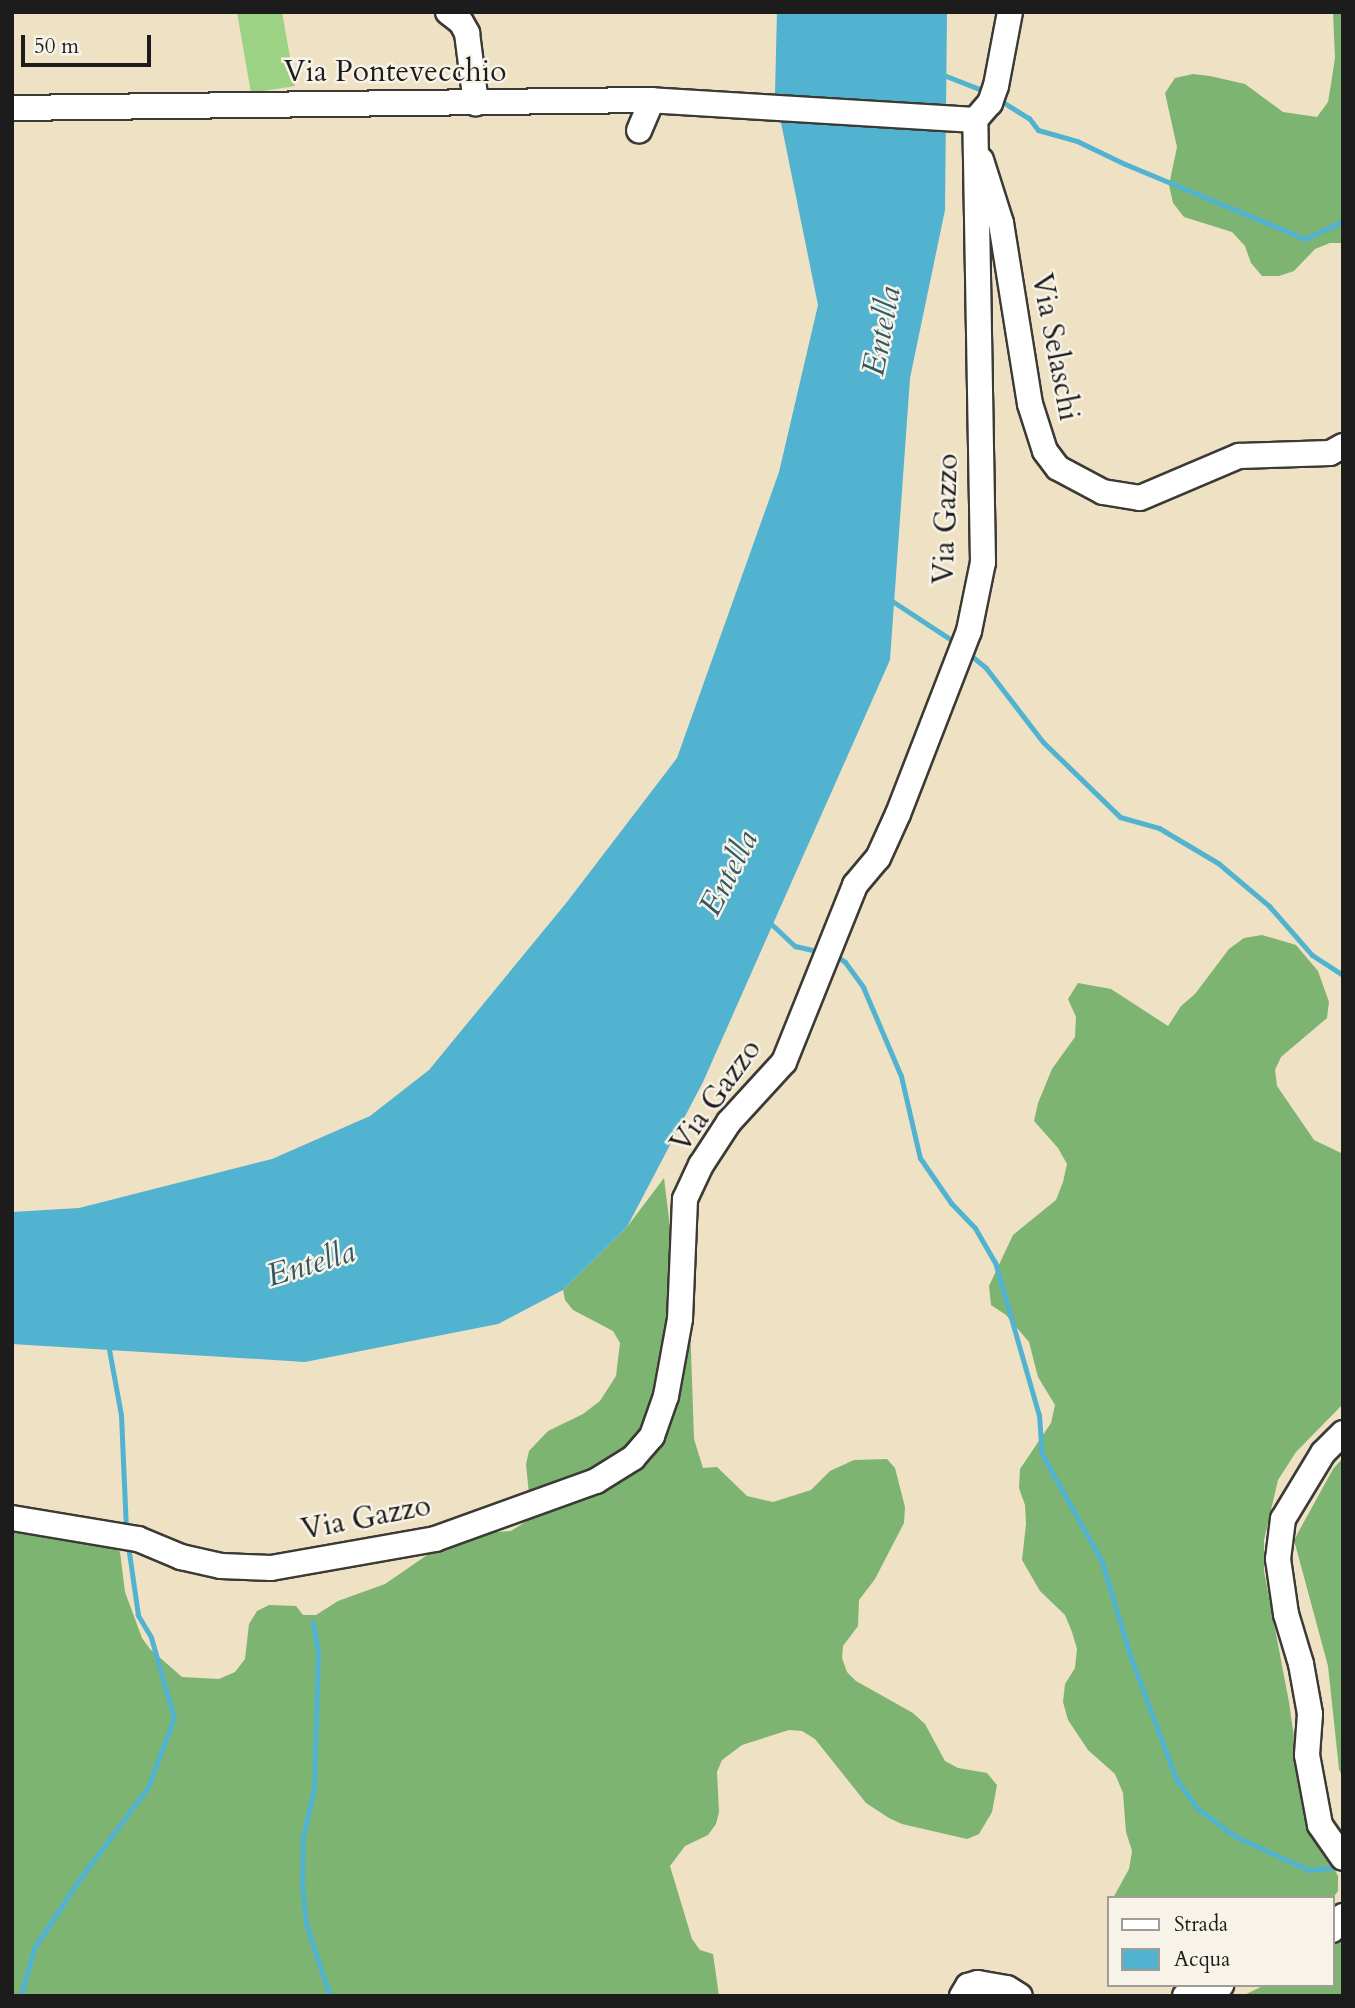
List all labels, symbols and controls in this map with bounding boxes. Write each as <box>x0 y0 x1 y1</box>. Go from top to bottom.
scale bar <box>24 21 154 65</box>
text: 50 m <box>34 32 79 61</box>
street label: Via Pontevecchio <box>284 54 506 90</box>
street label: Via Selaschi <box>1023 270 1087 424</box>
water label: Entella <box>855 283 909 379</box>
street label: Via Gazzo <box>926 453 966 585</box>
water label: Entella <box>691 824 767 922</box>
street label: Via Gazzo <box>663 1032 769 1160</box>
water label: Entella <box>262 1232 360 1296</box>
street label: Via Gazzo <box>298 1488 434 1548</box>
legend <box>1106 1896 1334 1987</box>
text: Strada <box>1174 1910 1228 1939</box>
text: Acqua <box>1174 1945 1230 1974</box>

